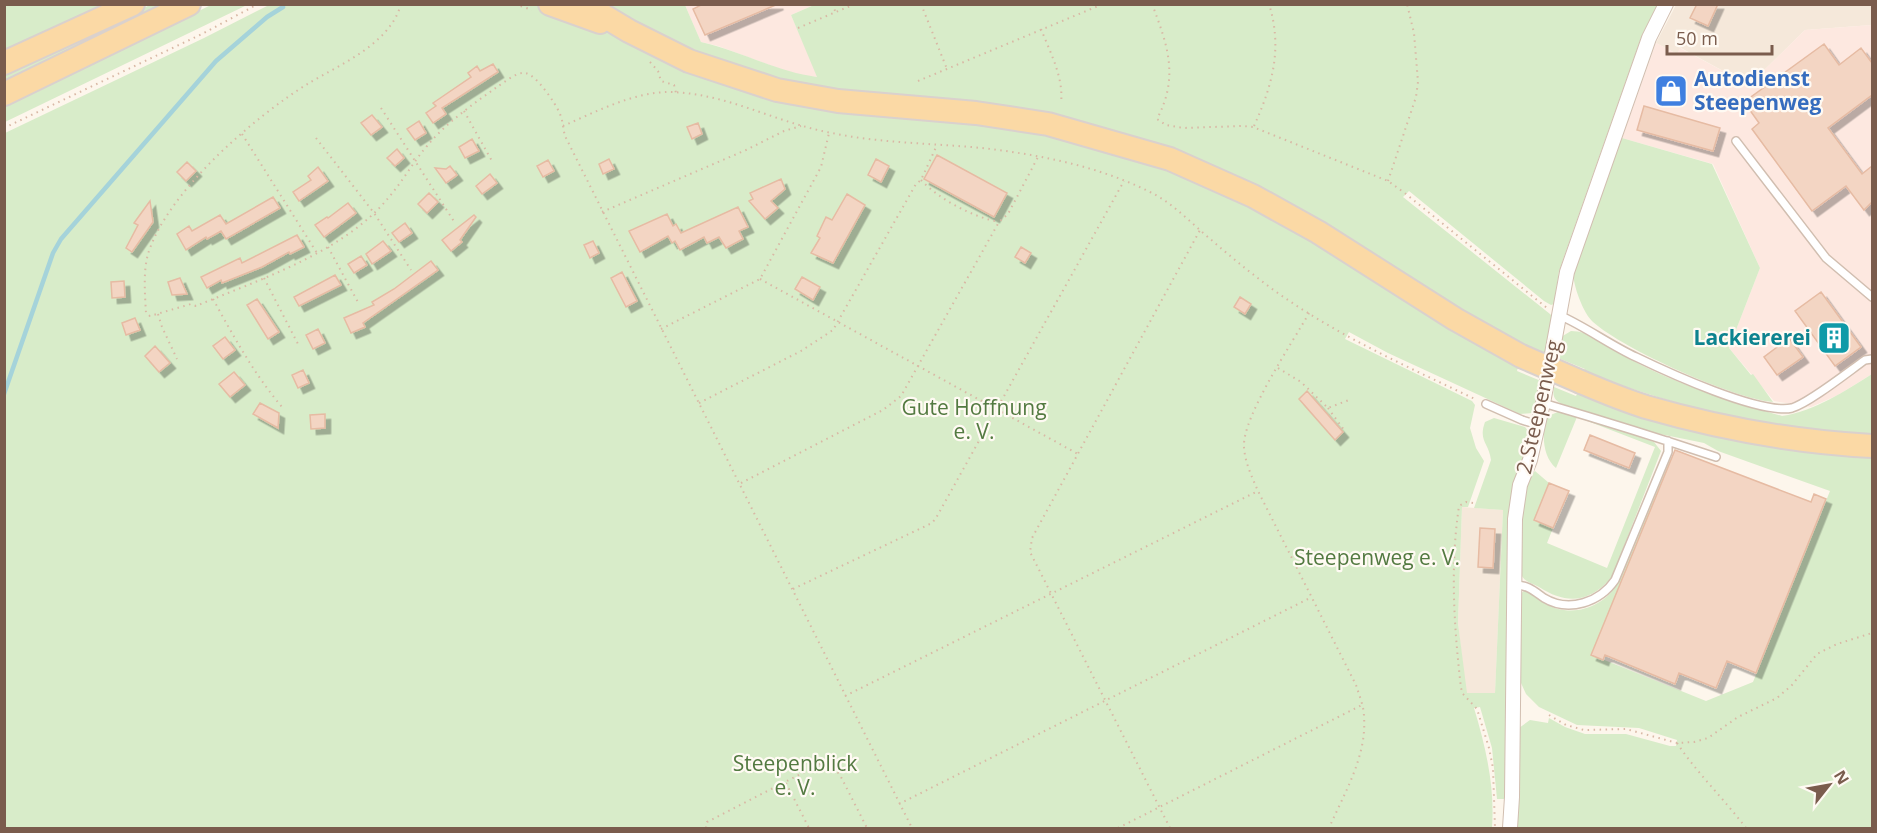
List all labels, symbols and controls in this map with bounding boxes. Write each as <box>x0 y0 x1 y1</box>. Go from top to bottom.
scale bar <box>1667 18 1772 56</box>
text: 50 m <box>1676 26 1718 50</box>
place label: Autodienst Steepenweg <box>1694 64 1821 116</box>
shop icon: Autodienst Steepenweg <box>1653 73 1689 109</box>
building icon: Lackiererei <box>1816 320 1852 356</box>
place label: Lackiererei <box>1694 323 1811 351</box>
street label: 2.Steepenweg <box>1509 337 1567 477</box>
park label: Gute Hoffnung e. V. <box>901 393 1047 445</box>
park label: Steepenweg e. V. <box>1294 543 1460 571</box>
park label: Steepenblick e. V. <box>733 749 857 801</box>
north arrow <box>1799 755 1859 815</box>
text: N <box>1829 766 1855 789</box>

